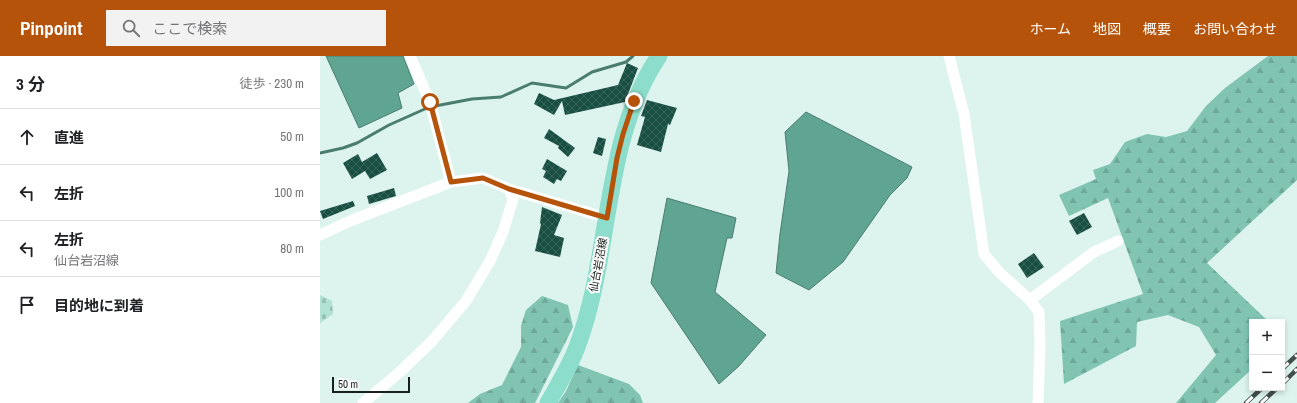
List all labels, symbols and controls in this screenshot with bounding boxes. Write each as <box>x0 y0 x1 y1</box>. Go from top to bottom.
search box <box>106 10 386 46</box>
text: Pinpoint <box>20 15 82 41</box>
icon: search <box>120 17 142 39</box>
text: ここで検索 <box>152 18 227 39</box>
text: ホーム <box>1029 20 1071 38</box>
text: 地図 <box>1093 20 1121 38</box>
text: 概要 <box>1143 20 1171 38</box>
text: お問い合わせ <box>1193 20 1277 38</box>
text: 3 分 <box>16 72 45 95</box>
text: 徒歩 · 230 m <box>239 75 304 92</box>
route end <box>625 92 643 110</box>
route start <box>421 93 439 111</box>
icon: ahead <box>16 126 38 148</box>
text: 直進 <box>54 127 84 148</box>
text: 50 m <box>280 128 304 145</box>
icon: left <box>16 182 38 204</box>
text: 左折 <box>54 183 84 204</box>
text: 100 m <box>274 184 304 201</box>
text: 左折 <box>54 229 84 250</box>
street label: 仙台岩沼線 <box>586 237 610 293</box>
icon: left <box>16 238 38 260</box>
text: 80 m <box>280 240 304 257</box>
text: 仙台岩沼線 <box>54 252 119 269</box>
icon: arrive <box>16 294 38 316</box>
text: 目的地に到着 <box>54 295 144 316</box>
map controls <box>1249 319 1285 391</box>
button: + <box>1249 319 1285 355</box>
button: − <box>1249 355 1285 391</box>
scale bar <box>332 375 410 394</box>
text: 50 m <box>338 377 358 391</box>

